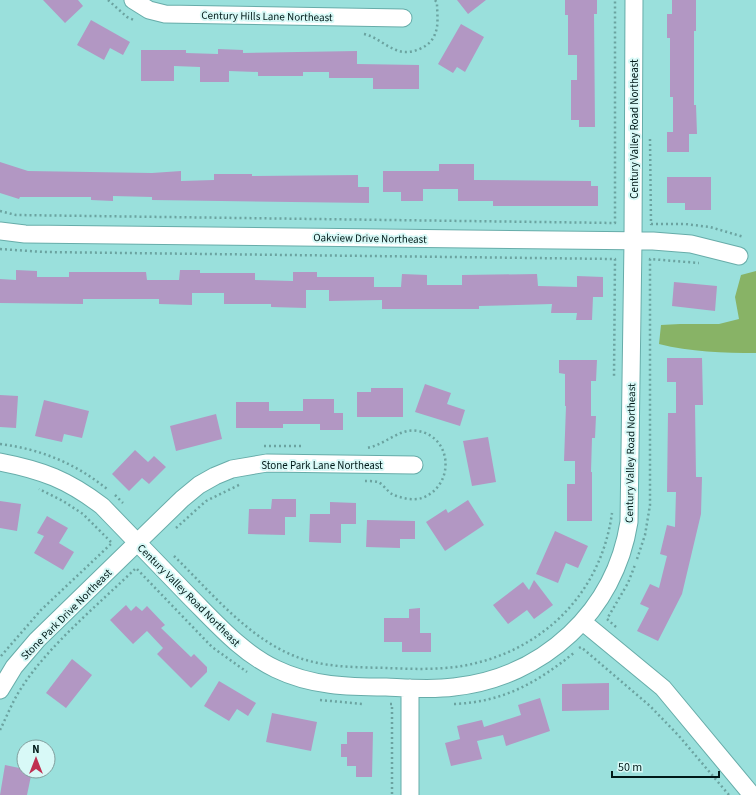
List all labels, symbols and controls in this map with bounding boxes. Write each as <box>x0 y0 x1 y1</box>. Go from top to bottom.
street label: Century Hills Lane Northeast <box>201 8 333 25</box>
street label: Century Valley Road Northeast <box>627 59 642 199</box>
street label: Oakview Drive Northeast <box>313 230 427 247</box>
street label: Century Valley Road Northeast <box>622 383 639 523</box>
street label: Stone Park Lane Northeast <box>261 458 383 473</box>
street label: Century Valley Road Northeast <box>134 541 244 650</box>
street label: Stone Park Drive Northeast <box>17 565 115 663</box>
north arrow <box>16 739 56 779</box>
text: N <box>32 742 40 757</box>
scale bar <box>612 753 719 779</box>
text: 50 m <box>618 759 642 776</box>

